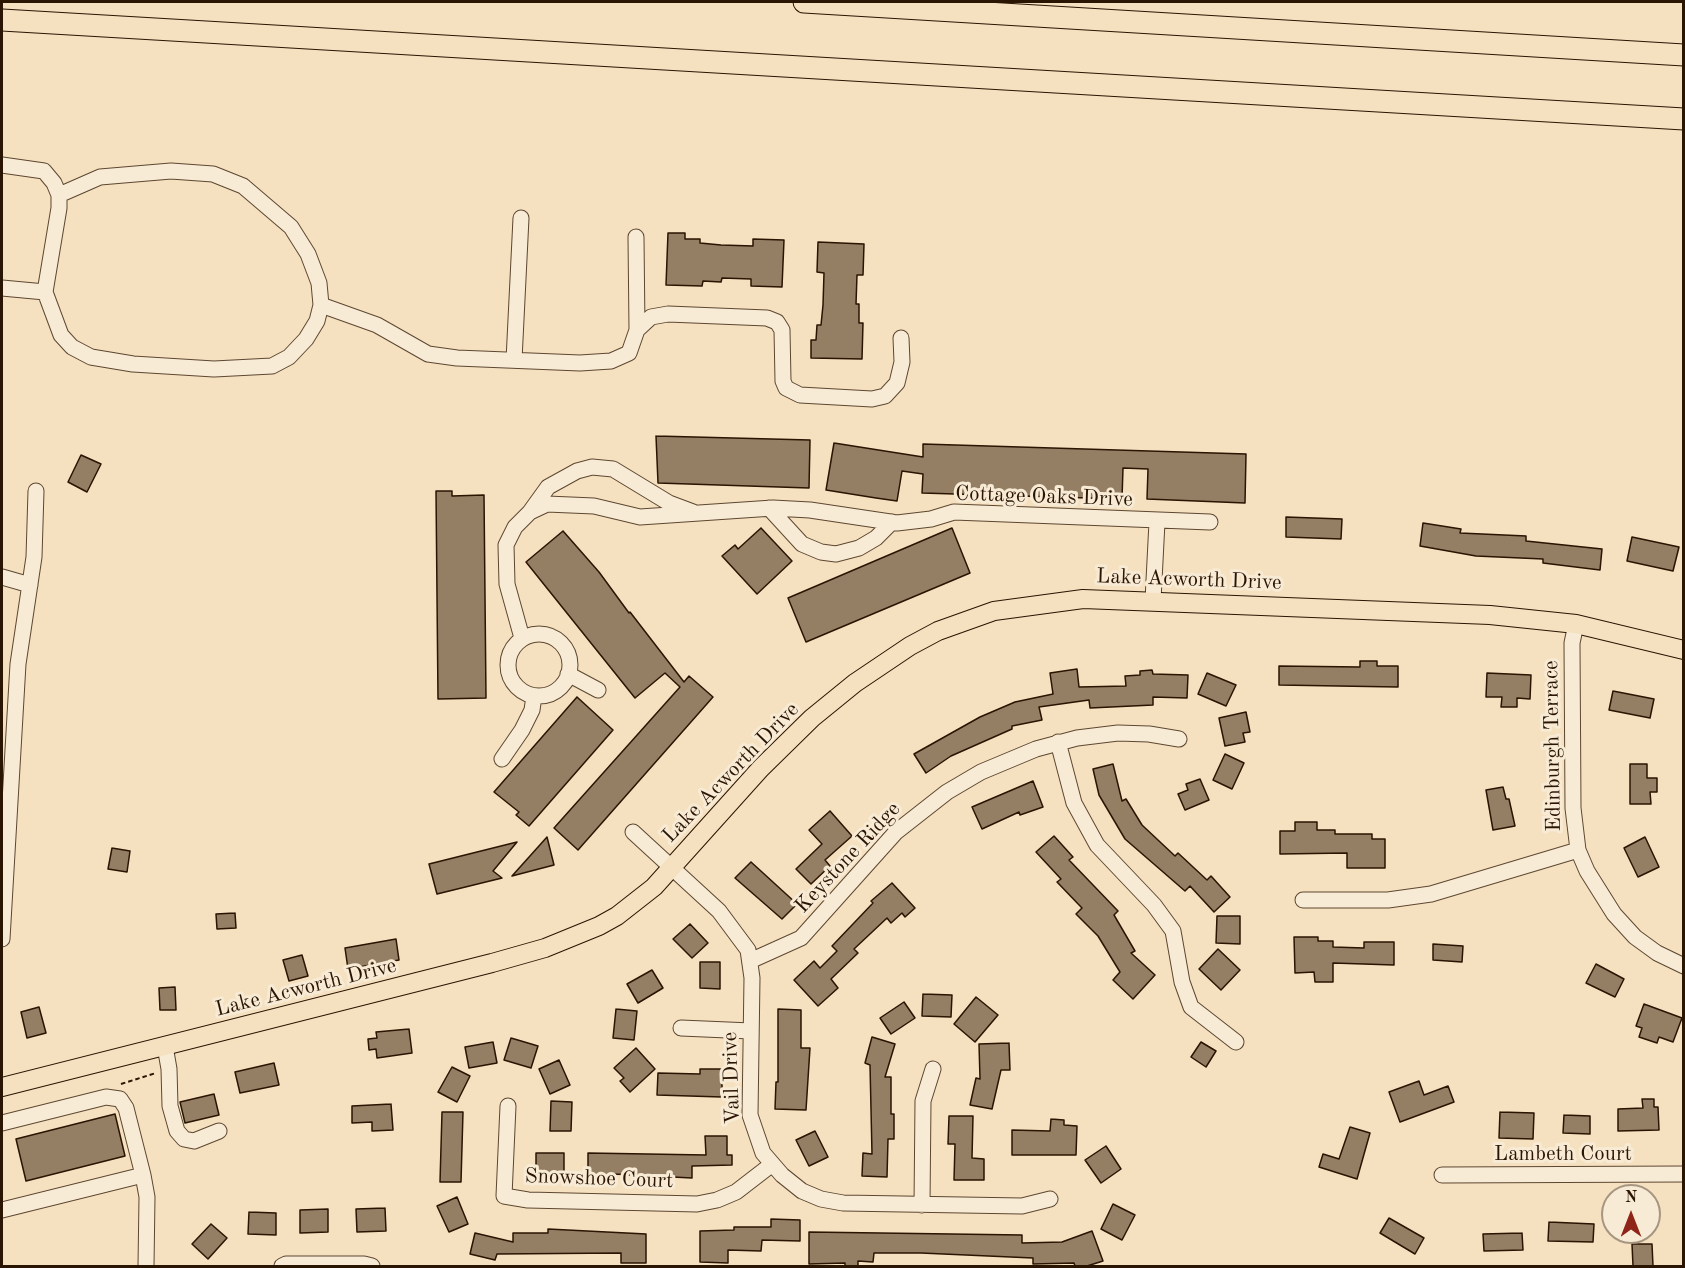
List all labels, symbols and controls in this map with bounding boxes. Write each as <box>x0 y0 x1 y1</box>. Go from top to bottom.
street label: Cottage Oaks Drive <box>955 481 1133 513</box>
street label: Lake Acworth Drive <box>1096 564 1282 596</box>
street label: Edinburgh Terrace <box>1539 660 1567 832</box>
street label: Lake Acworth Drive <box>658 698 804 848</box>
street label: Keystone Ridge <box>790 797 906 919</box>
street label: Lake Acworth Drive <box>213 953 399 1023</box>
street label: Vail Drive <box>718 1031 746 1125</box>
street label: Lambeth Court <box>1494 1141 1632 1167</box>
street label: Snowshoe Court <box>524 1164 674 1194</box>
north arrow <box>1601 1184 1661 1244</box>
text: N <box>1625 1190 1637 1206</box>

